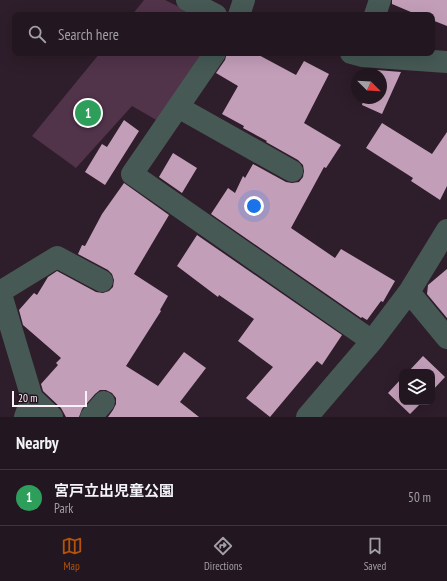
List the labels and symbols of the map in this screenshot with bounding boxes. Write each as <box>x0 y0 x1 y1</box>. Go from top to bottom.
north arrow <box>351 68 387 104</box>
pin: 1 <box>75 98 101 128</box>
your location <box>244 196 264 216</box>
scale bar <box>12 389 87 408</box>

